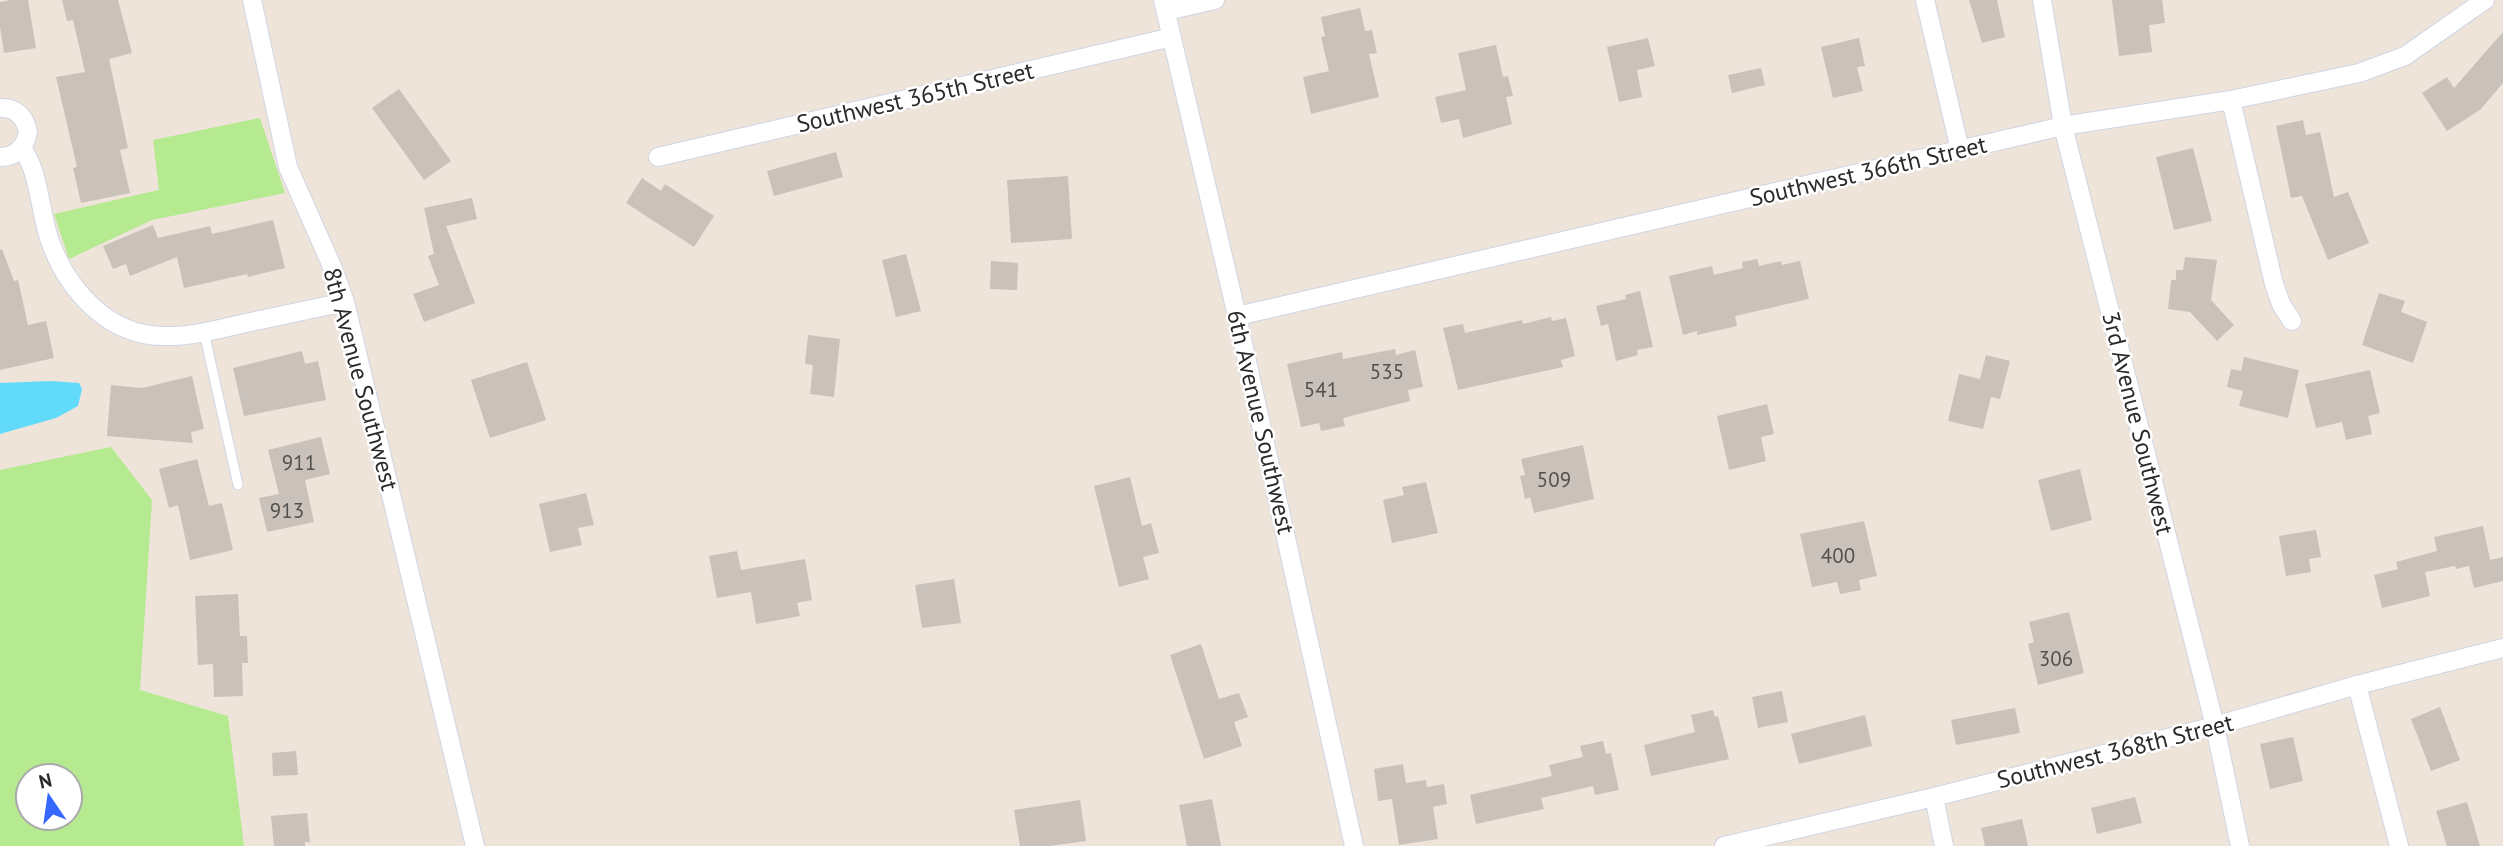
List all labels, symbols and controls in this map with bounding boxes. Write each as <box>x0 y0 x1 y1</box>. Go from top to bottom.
street label: Southwest 365th Street <box>794 55 1036 139</box>
street label: Southwest 366th Street <box>1747 129 1989 213</box>
street label: 8th Avenue Southwest <box>316 264 406 494</box>
street label: 6th Avenue Southwest <box>1220 307 1302 537</box>
street label: 3rd Avenue Southwest <box>2095 308 2181 538</box>
house number: 535 <box>1370 358 1404 385</box>
house number: 541 <box>1304 376 1338 403</box>
house number: 911 <box>282 449 316 476</box>
house number: 509 <box>1537 466 1571 493</box>
house number: 913 <box>270 497 304 524</box>
house number: 400 <box>1821 542 1855 569</box>
house number: 306 <box>2039 645 2073 672</box>
street label: Southwest 368th Street <box>1994 707 2236 795</box>
north arrow <box>14 762 84 832</box>
text: N <box>36 767 54 794</box>

